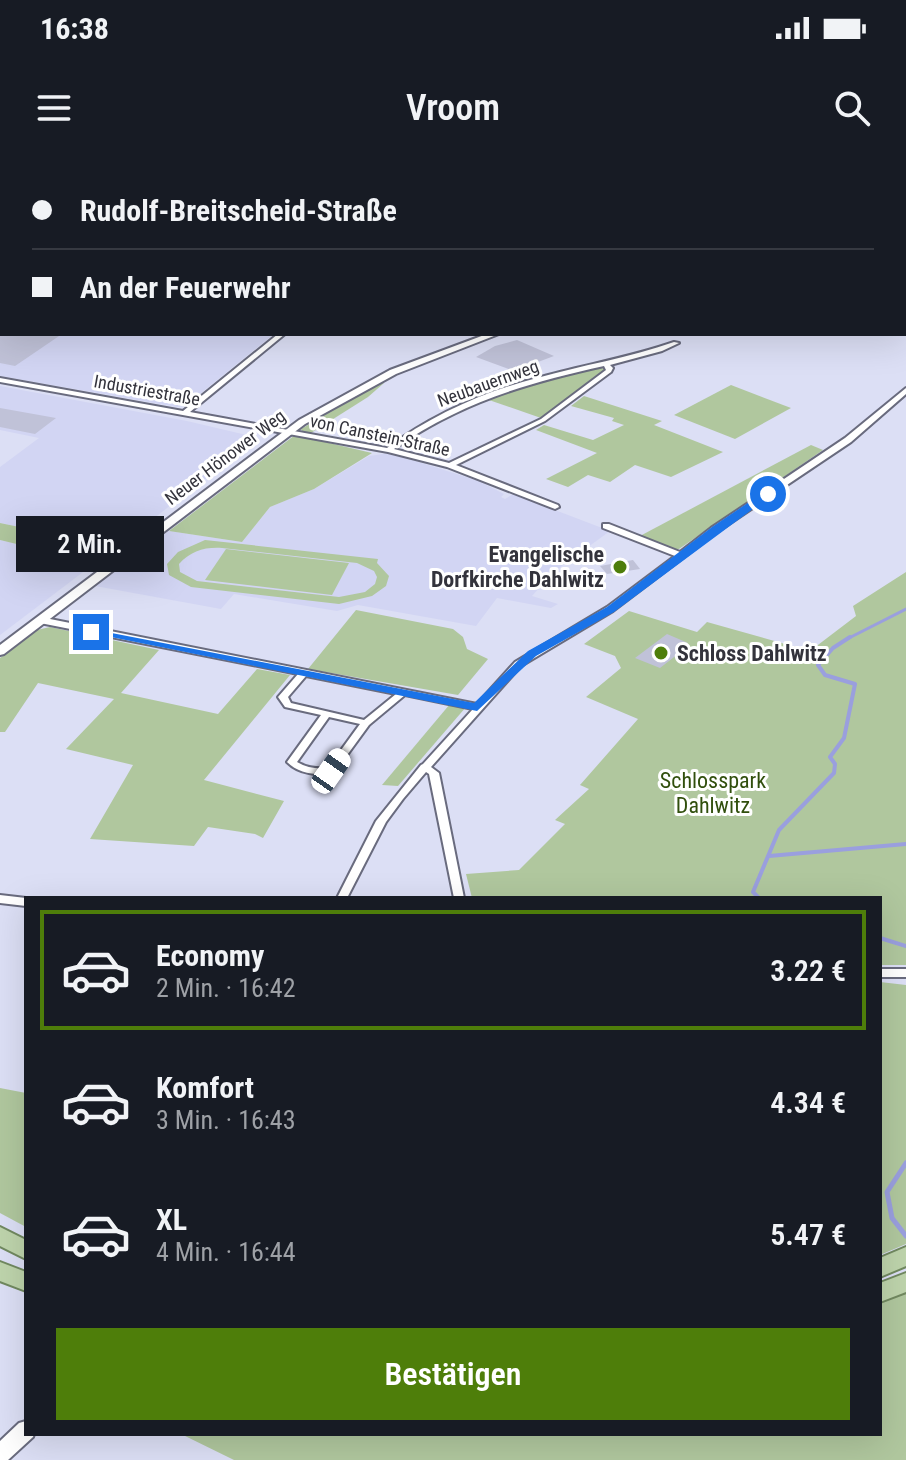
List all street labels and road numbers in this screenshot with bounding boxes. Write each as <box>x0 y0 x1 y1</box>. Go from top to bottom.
street label: Neubauernweg <box>435 355 541 411</box>
street label: Industriestraße <box>92 370 202 410</box>
street label: Neuer Hönower Weg <box>161 405 289 509</box>
street label: von Canstein-Straße <box>308 410 452 460</box>

